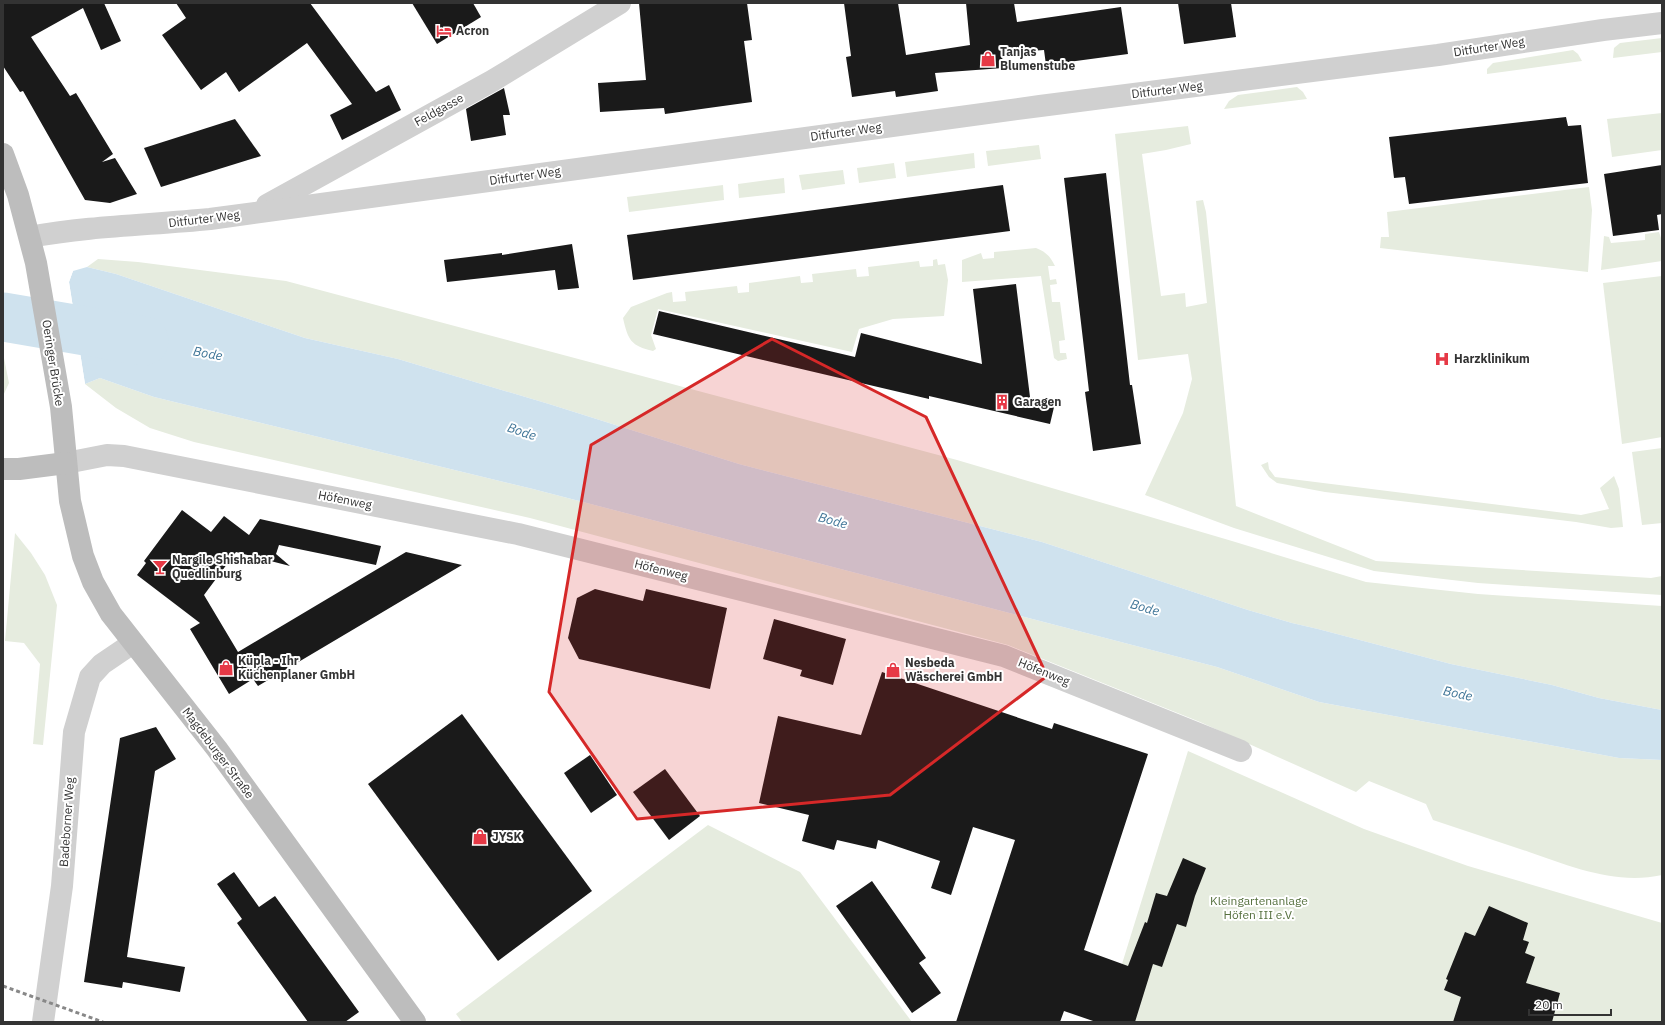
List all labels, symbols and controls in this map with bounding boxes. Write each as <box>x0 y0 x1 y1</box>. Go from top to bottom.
hotel icon: Acron <box>435 22 453 40</box>
place label: Acron <box>456 23 489 38</box>
street label: Ditfurter Weg <box>1452 33 1526 60</box>
place label: Tanjas Blumenstube <box>1000 44 1075 73</box>
shop icon: Tanjas Blumenstube <box>979 50 997 68</box>
street label: Ditfurter Weg <box>1130 78 1204 101</box>
street label: Feldgasse <box>411 90 466 129</box>
street label: Ditfurter Weg <box>809 119 883 144</box>
street label: Ditfurter Weg <box>488 163 562 188</box>
street label: Ditfurter Weg <box>167 207 241 230</box>
street label: Oeringer Brücke <box>39 319 68 408</box>
water label: Bode <box>192 343 224 364</box>
hospital icon: Harzklinikum <box>1433 350 1451 368</box>
place label: Harzklinikum <box>1454 351 1530 366</box>
building icon: Garagen <box>993 393 1011 411</box>
place label: Garagen <box>1014 394 1061 409</box>
water label: Bode <box>505 419 539 444</box>
street label: Höfenweg <box>317 487 374 512</box>
water label: Bode <box>816 508 850 533</box>
place label: Nargile Shishabar Quedlinburg <box>172 552 273 581</box>
street label: Höfenweg <box>633 556 690 584</box>
bar icon: Nargile Shishabar Quedlinburg <box>151 558 169 576</box>
water label: Bode <box>1128 595 1162 620</box>
place label: Küpla - Ihr Küchenplaner GmbH <box>238 653 355 682</box>
street label: Höfenweg <box>1016 654 1073 689</box>
place label: Nesbeda Wäscherei GmbH <box>905 655 1002 684</box>
shop icon: Küpla - Ihr Küchenplaner GmbH <box>217 659 235 677</box>
shop icon: Nesbeda Wäscherei GmbH <box>884 661 902 679</box>
water label: Bode <box>1442 682 1474 705</box>
street label: Magdeburger Straße <box>179 704 258 802</box>
street label: Badeborner Weg <box>56 776 77 867</box>
shop icon: JYSK <box>471 828 489 846</box>
place label: JYSK <box>492 829 522 844</box>
park label: Kleingartenanlage Höfen III e.V. <box>1210 893 1308 922</box>
scale bar <box>1529 991 1611 1017</box>
text: 20 m <box>1535 997 1563 1012</box>

